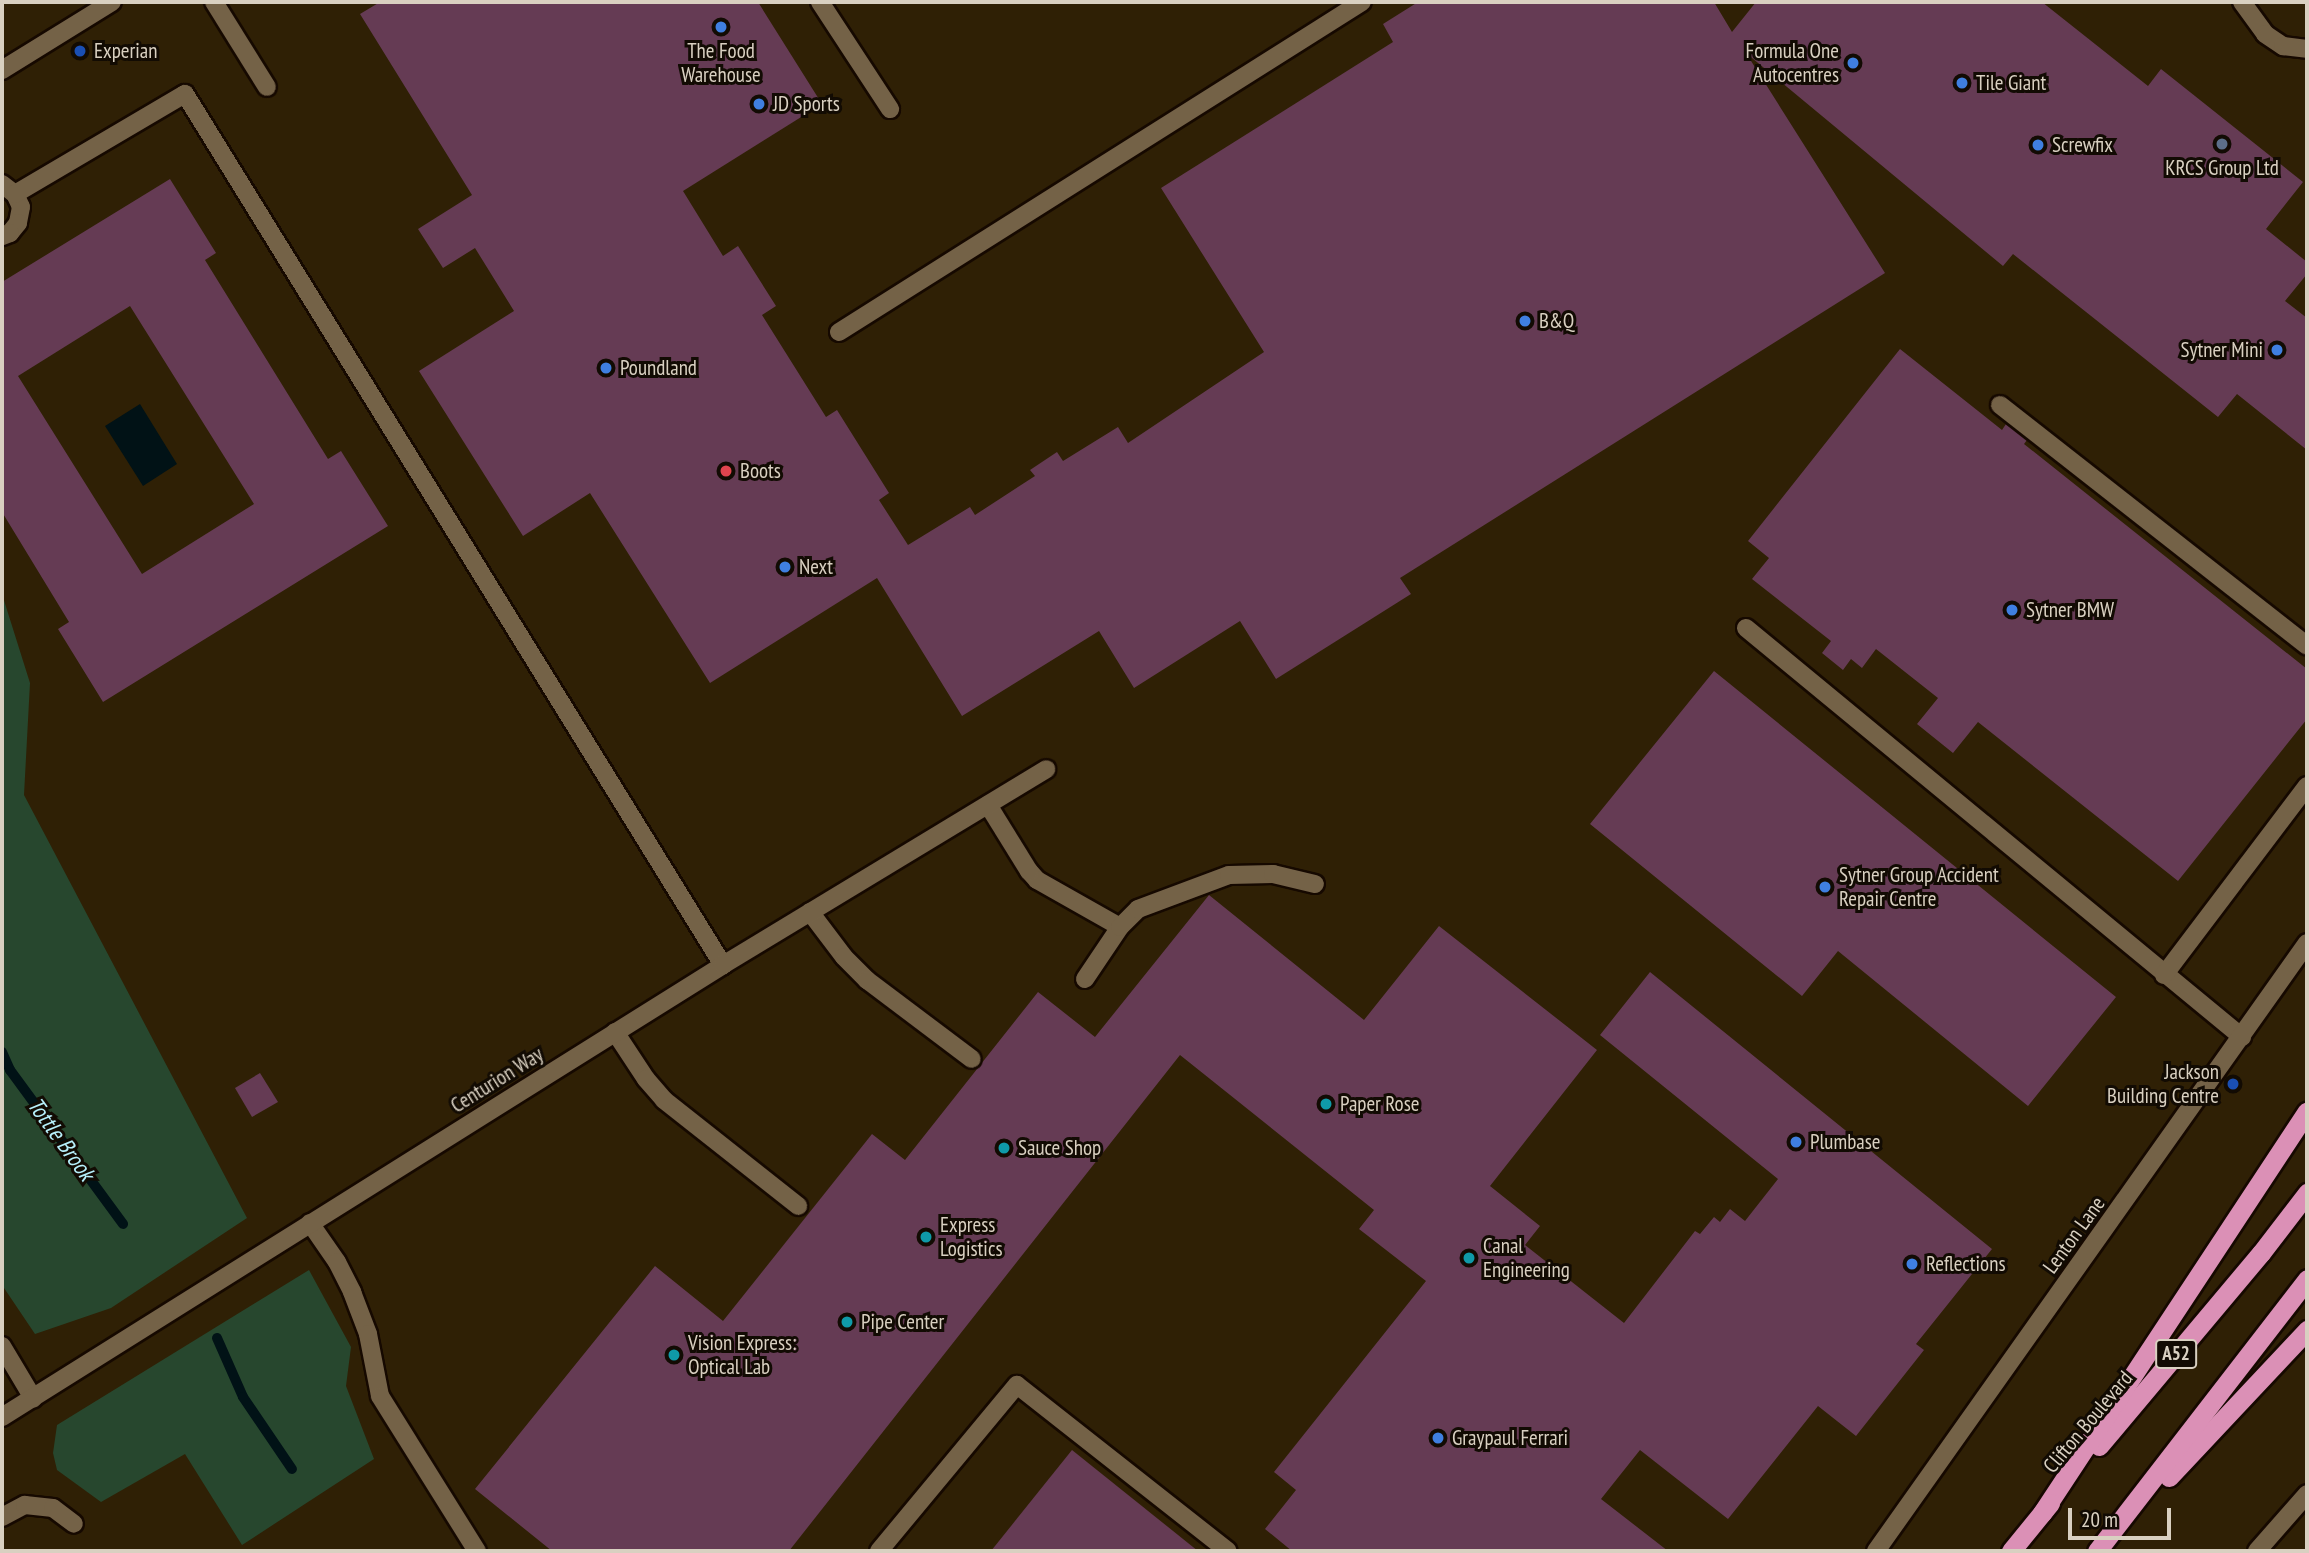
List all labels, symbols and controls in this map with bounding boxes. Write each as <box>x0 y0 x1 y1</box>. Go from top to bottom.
marker: The Food Warehouse <box>713 19 729 35</box>
place label: Experian <box>94 38 157 64</box>
place label: The Food Warehouse <box>681 38 761 88</box>
place label: Formula One Autocentres <box>1746 38 1839 88</box>
marker: Experian <box>72 43 88 59</box>
marker: Formula One Autocentres <box>1845 55 1861 71</box>
place label: Tile Giant <box>1976 70 2046 96</box>
marker: Tile Giant <box>1954 75 1970 91</box>
place label: JD Sports <box>773 91 840 117</box>
marker: JD Sports <box>751 96 767 112</box>
place label: Screwfix <box>2052 132 2113 158</box>
marker: KRCS Group Ltd <box>2214 136 2230 152</box>
marker: Screwfix <box>2030 137 2046 153</box>
place label: KRCS Group Ltd <box>2165 155 2279 181</box>
place label: B&Q <box>1539 308 1574 334</box>
marker: B&Q <box>1517 313 1533 329</box>
place label: Sytner Mini <box>2181 337 2263 363</box>
marker: Sytner Mini <box>2269 342 2285 358</box>
place label: Poundland <box>620 355 697 381</box>
marker: Poundland <box>598 360 614 376</box>
place label: Boots <box>740 458 781 484</box>
marker: Boots <box>718 463 734 479</box>
place label: Next <box>799 554 833 580</box>
marker: Next <box>777 559 793 575</box>
place label: Sytner BMW <box>2026 597 2114 623</box>
marker: Sytner BMW <box>2004 602 2020 618</box>
place label: Sytner Group Accident Repair Centre <box>1839 862 1999 912</box>
marker: Sytner Group Accident Repair Centre <box>1817 879 1833 895</box>
street label: Centurion Way <box>446 1042 548 1118</box>
place label: Jackson Building Centre <box>2107 1059 2219 1109</box>
marker: Jackson Building Centre <box>2225 1076 2241 1092</box>
place label: Paper Rose <box>1340 1091 1419 1117</box>
water label: Tottle Brook <box>22 1092 100 1186</box>
marker: Paper Rose <box>1318 1096 1334 1112</box>
place label: Plumbase <box>1810 1129 1880 1155</box>
marker: Plumbase <box>1788 1134 1804 1150</box>
place label: Sauce Shop <box>1018 1135 1101 1161</box>
marker: Sauce Shop <box>996 1140 1012 1156</box>
street label: Lenton Lane <box>2038 1192 2110 1278</box>
place label: Express Logistics <box>940 1212 1002 1262</box>
marker: Express Logistics <box>918 1229 934 1245</box>
place label: Canal Engineering <box>1483 1233 1570 1283</box>
marker: Canal Engineering <box>1461 1250 1477 1266</box>
place label: Reflections <box>1926 1251 2005 1277</box>
marker: Reflections <box>1904 1256 1920 1272</box>
place label: Pipe Center <box>861 1309 944 1335</box>
marker: Pipe Center <box>839 1314 855 1330</box>
place label: Vision Express: Optical Lab <box>688 1330 796 1380</box>
road number: A52 <box>2155 1338 2197 1370</box>
marker: Vision Express: Optical Lab <box>666 1347 682 1363</box>
street label: Clifton Boulevard <box>2038 1366 2138 1478</box>
place label: Graypaul Ferrari <box>1452 1425 1568 1451</box>
marker: Graypaul Ferrari <box>1430 1430 1446 1446</box>
scale bar <box>2071 1494 2174 1538</box>
text: 20 m <box>2081 1506 2118 1533</box>

